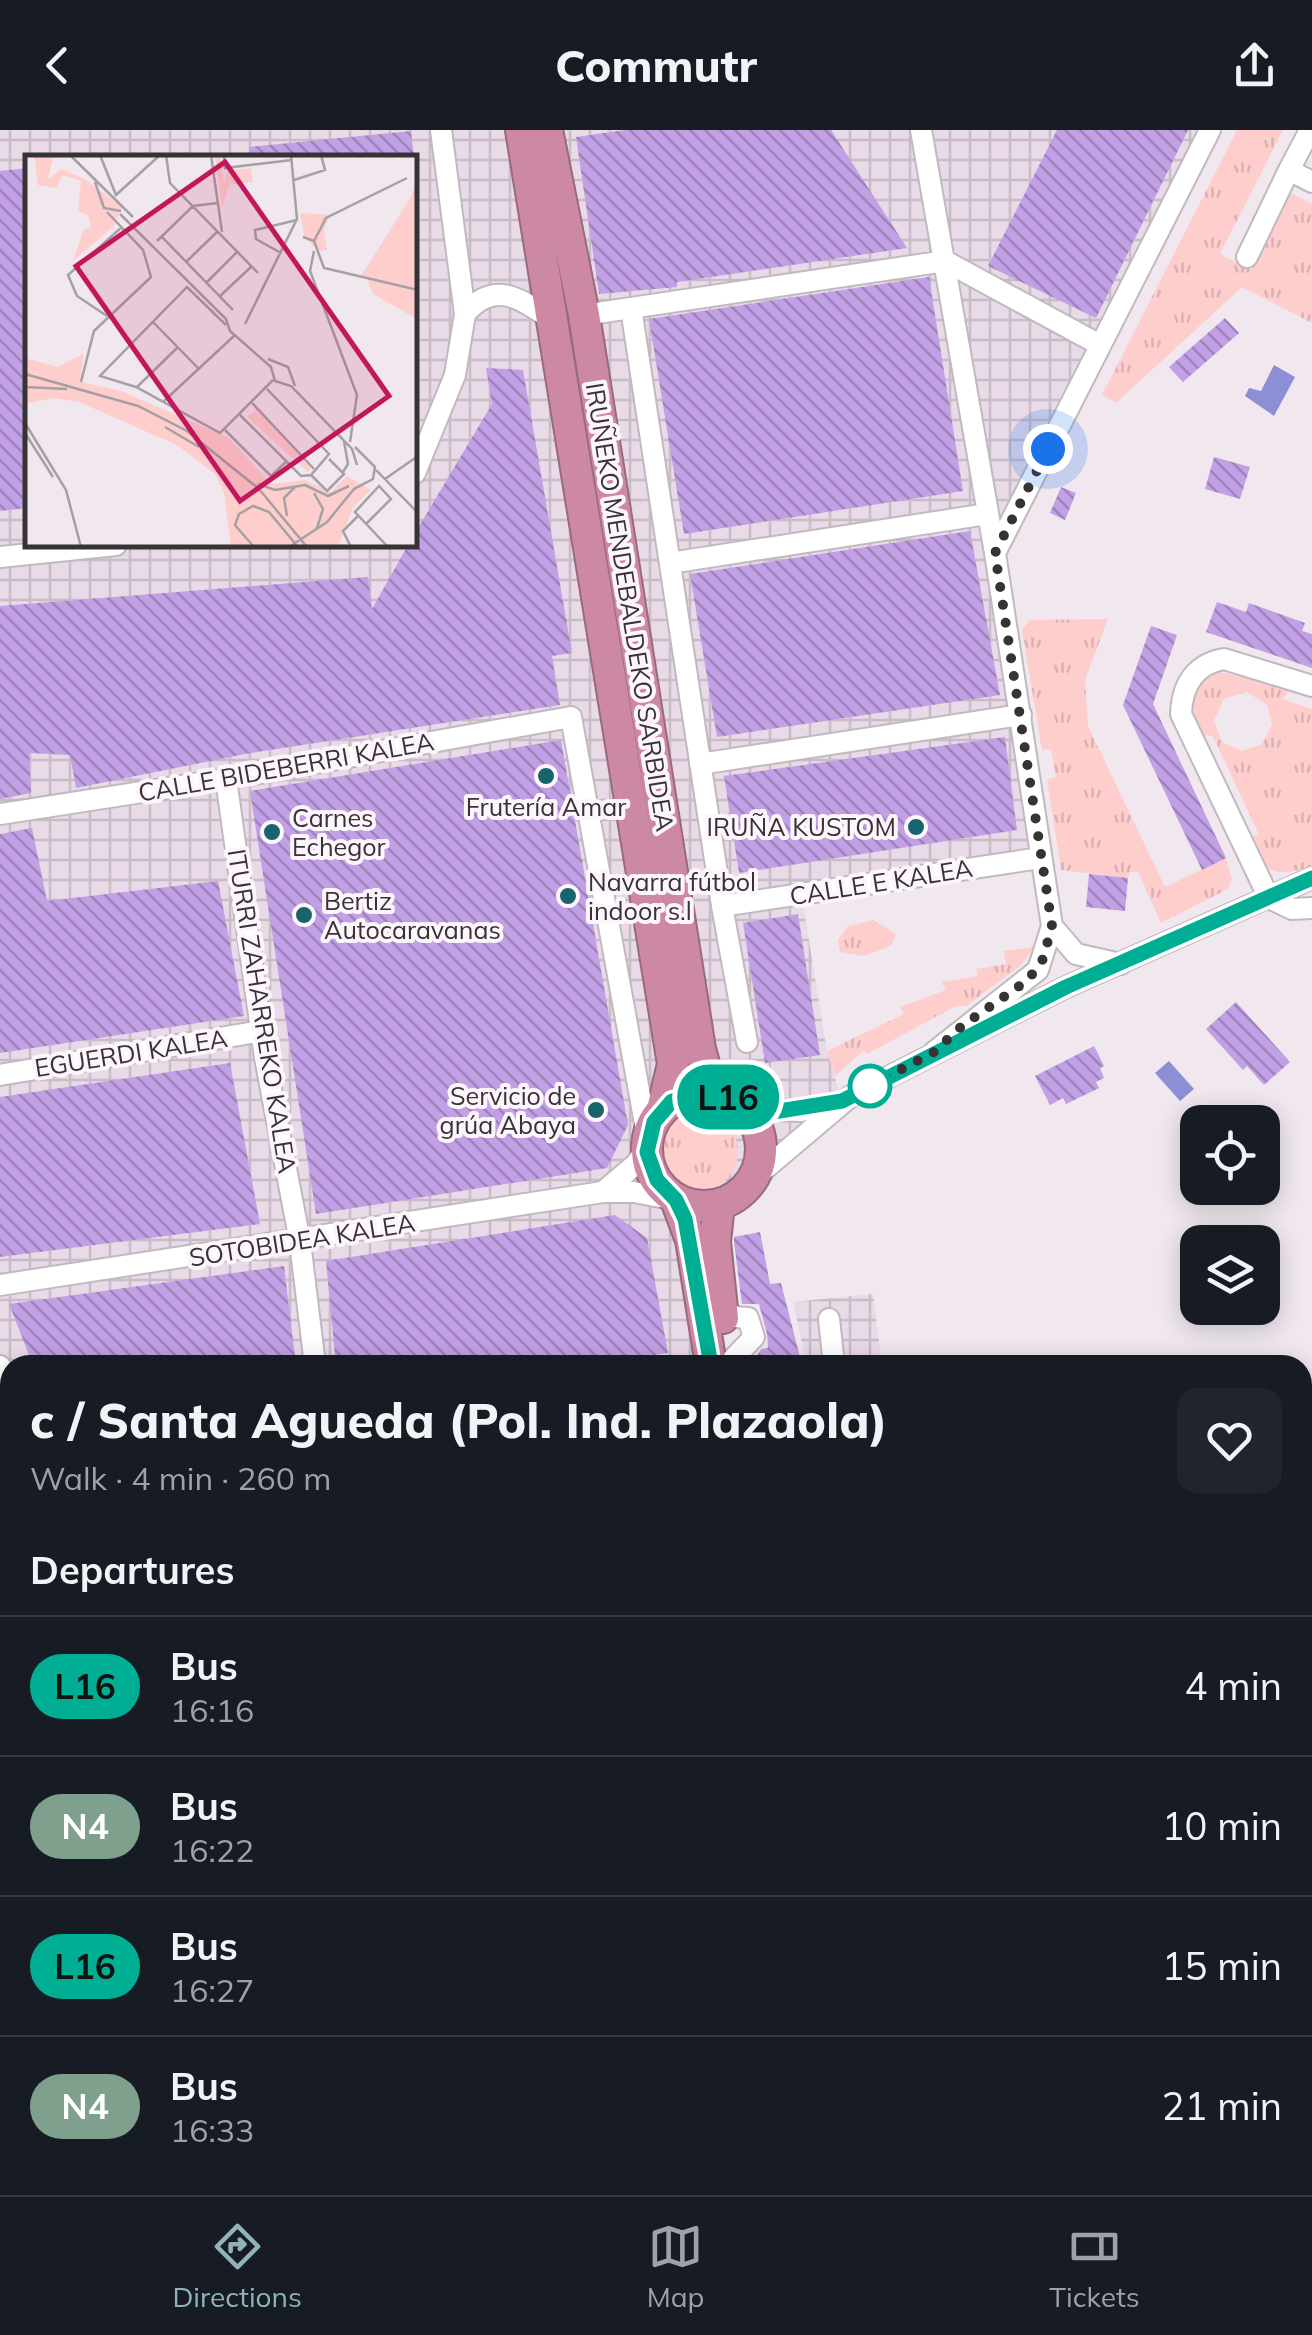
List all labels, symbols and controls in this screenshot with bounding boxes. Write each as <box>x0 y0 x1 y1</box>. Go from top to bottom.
text: Commutr <box>555 37 757 93</box>
icon: back <box>30 38 85 93</box>
icon: share <box>1227 38 1282 93</box>
inset map <box>25 155 418 548</box>
street label: IRUÑEKO MENDEBALDEKO SARBIDEA <box>580 380 681 833</box>
your location <box>1023 424 1073 474</box>
street label: CALLE BIDEBERRI KALEA <box>136 725 436 808</box>
marker: Frutería Amar <box>535 765 557 787</box>
place label: Frutería Amar <box>466 791 626 822</box>
place label: Carnes Echegor <box>292 802 386 862</box>
place label: IRUÑA KUSTOM <box>707 811 896 842</box>
marker: IRUÑA KUSTOM <box>905 816 927 838</box>
marker: Carnes Echegor <box>261 821 283 843</box>
street label: ITURRI ZAHARREKO KALEA <box>222 846 303 1175</box>
street label: CALLE E KALEA <box>787 852 975 911</box>
place label: Navarra fútbol indoor s.l <box>588 866 756 926</box>
place label: Bertiz Autocaravanas <box>324 885 501 945</box>
marker: Navarra fútbol indoor s.l <box>557 885 579 907</box>
marker: Bertiz Autocaravanas <box>293 904 315 926</box>
street label: EGUERDI KALEA <box>32 1022 230 1083</box>
line badge: L16 <box>670 1064 786 1130</box>
unlabelled marker <box>849 1065 891 1107</box>
text: L16 <box>697 1075 759 1119</box>
place label: Servicio de grúa Abaya <box>440 1080 576 1140</box>
marker: Servicio de grúa Abaya <box>585 1099 607 1121</box>
map controls <box>1180 1105 1280 1325</box>
button: locate <box>1180 1105 1280 1205</box>
street label: SOTOBIDEA KALEA <box>187 1206 417 1273</box>
button: layers <box>1180 1225 1280 1325</box>
button: heart <box>1177 1388 1282 1493</box>
text: c / Santa Agueda (Pol. Ind. Plazaola) <box>30 1390 888 1450</box>
text: Walk · 4 min · 260 m <box>30 1458 331 1498</box>
text: Departures <box>30 1546 234 1594</box>
text: Bus <box>170 1642 238 1690</box>
text: 4 min <box>1185 1662 1282 1710</box>
text: L16 <box>54 1664 116 1708</box>
text: 16:16 <box>170 1690 254 1730</box>
text: Bus <box>170 1782 238 1830</box>
text: 10 min <box>1162 1802 1282 1850</box>
text: N4 <box>61 1804 109 1848</box>
text: 16:22 <box>170 1830 254 1870</box>
text: Bus <box>170 1922 238 1970</box>
text: 15 min <box>1162 1942 1282 1990</box>
text: L16 <box>54 1944 116 1988</box>
text: 16:27 <box>170 1970 254 2010</box>
text: Bus <box>170 2062 238 2110</box>
text: 21 min <box>1162 2082 1282 2130</box>
text: N4 <box>61 2084 109 2128</box>
text: 16:33 <box>170 2110 254 2150</box>
tab: Directions <box>172 2219 302 2314</box>
tab: Map <box>647 2219 704 2314</box>
tab: Tickets <box>1049 2219 1140 2314</box>

